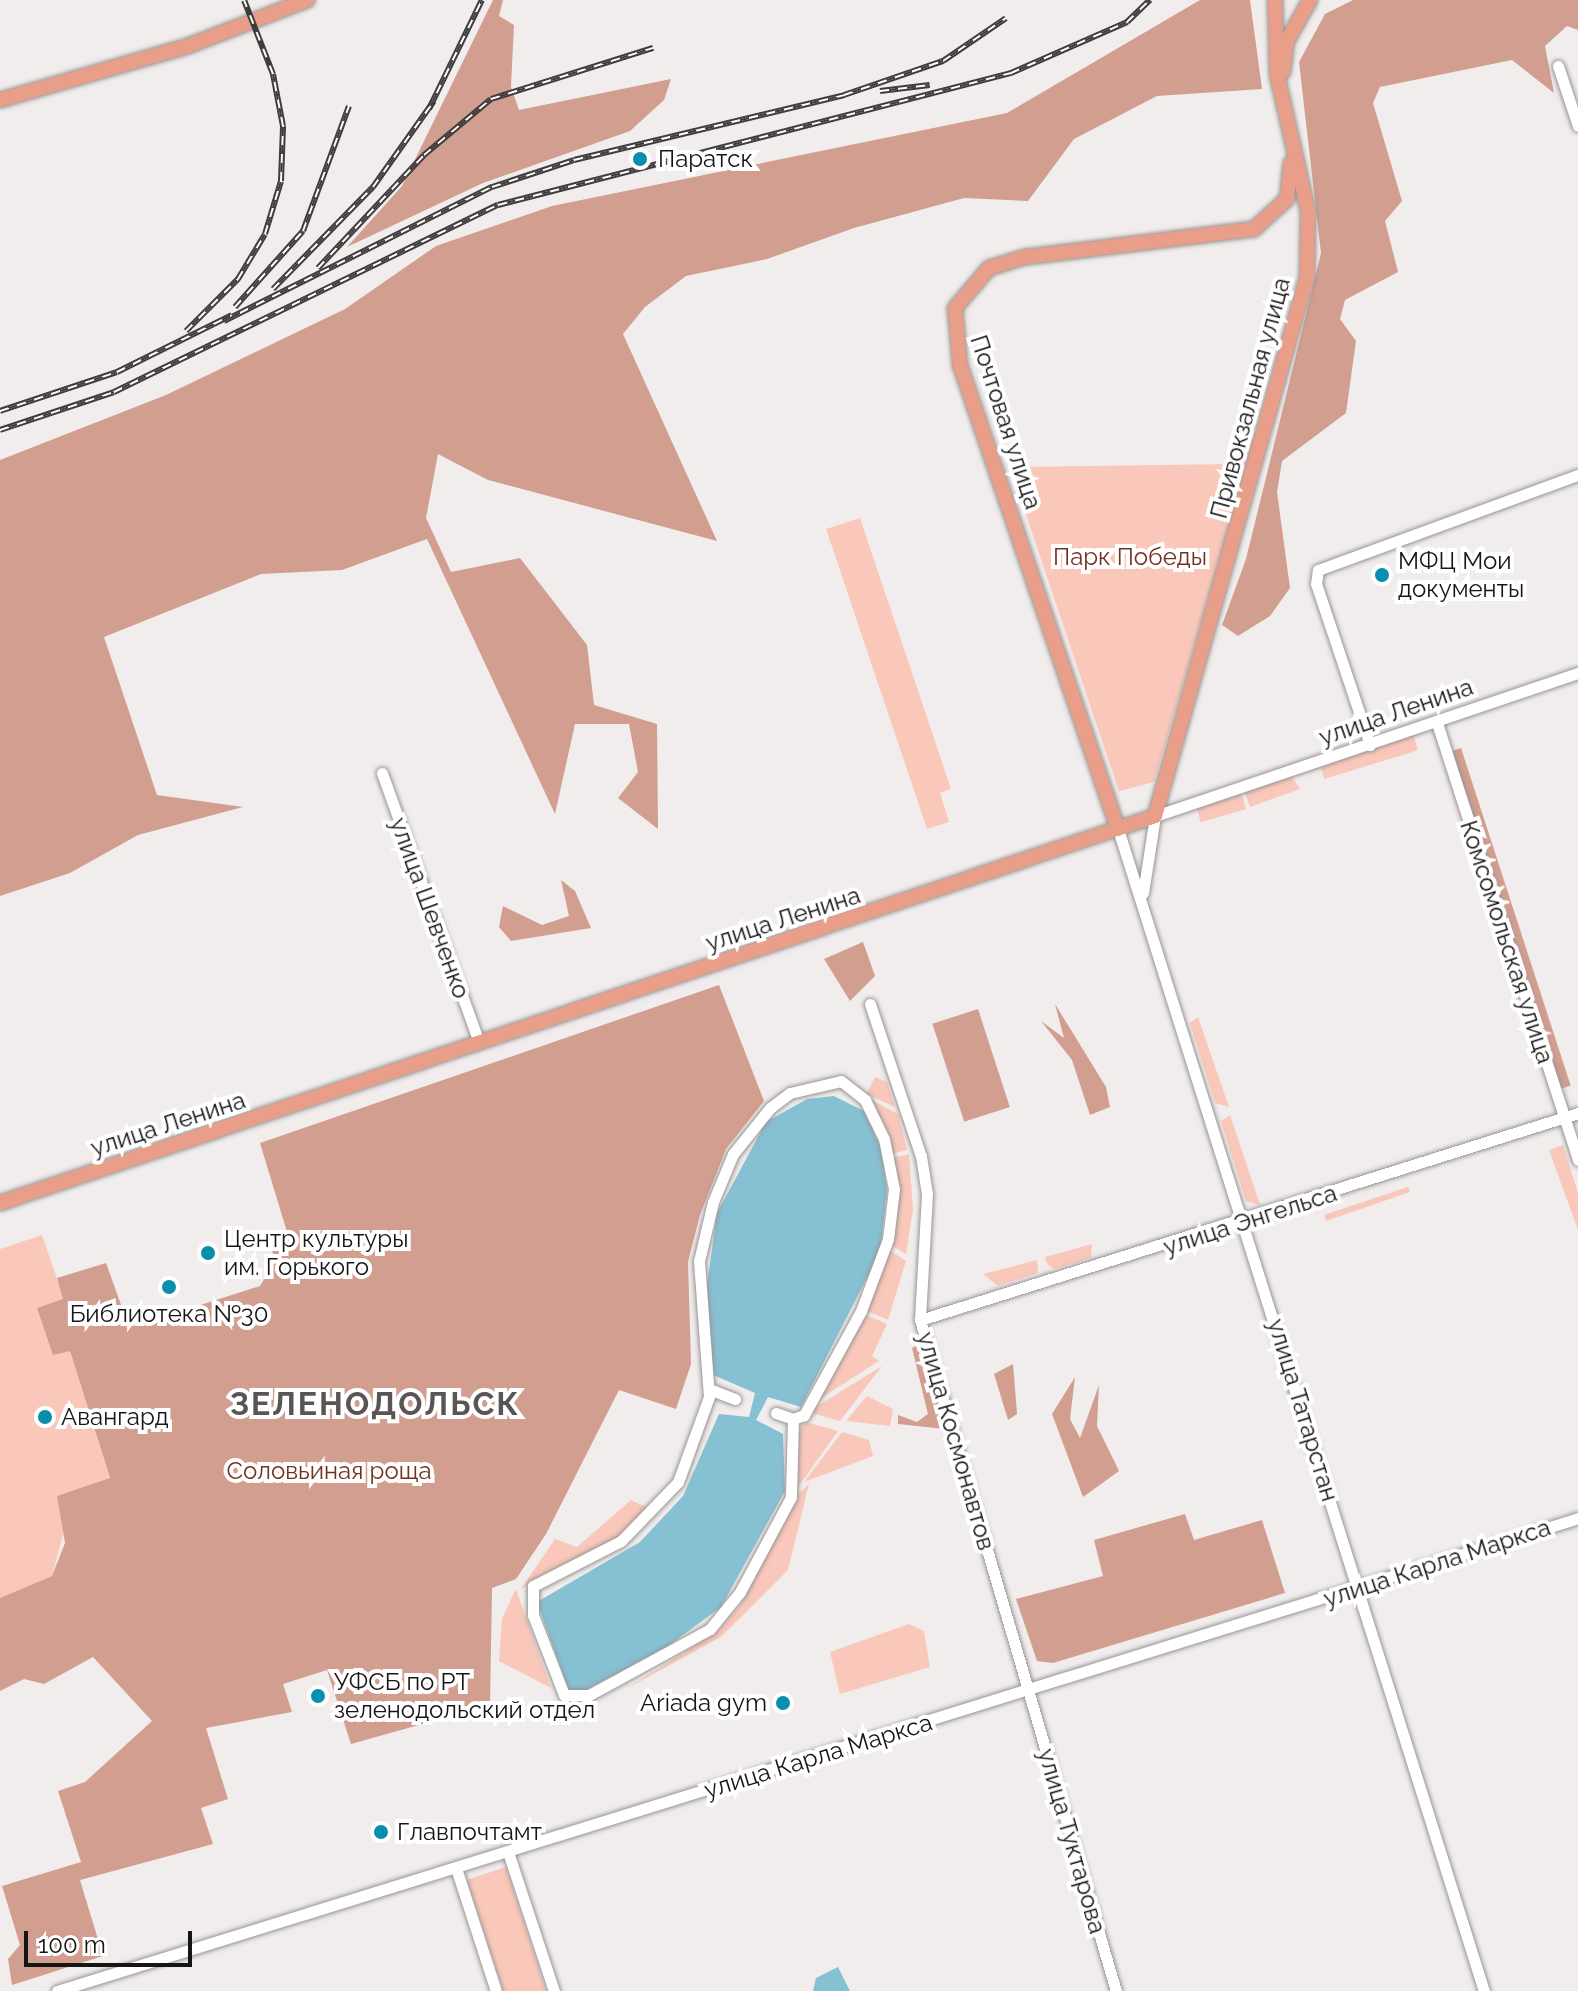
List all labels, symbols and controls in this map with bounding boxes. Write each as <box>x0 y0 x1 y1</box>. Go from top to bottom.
place label: Паратск <box>658 145 753 173</box>
marker: Паратск <box>629 148 651 170</box>
street label: Привокзальная улица <box>1204 274 1296 522</box>
street label: Почтовая улица <box>964 331 1048 513</box>
park label: Парк Победы <box>1053 543 1207 571</box>
place label: МФЦ Мои документы <box>1398 547 1524 603</box>
marker: МФЦ Мои документы <box>1373 566 1391 584</box>
street label: улица Ленина <box>1315 672 1477 752</box>
street label: улица Шевченко <box>384 814 476 1002</box>
street label: Комсомольская улица <box>1454 817 1560 1067</box>
street label: улица Ленина <box>702 880 864 958</box>
street label: улица Ленина <box>87 1085 249 1163</box>
street label: улица Энгельса <box>1160 1178 1340 1262</box>
place label: Центр культуры им. Горького <box>224 1225 408 1281</box>
marker: Центр культуры им. Горького <box>199 1244 217 1262</box>
marker: Библиотека №30 <box>160 1278 178 1296</box>
place label: Библиотека №30 <box>70 1300 268 1328</box>
street label: улица Татарстан <box>1261 1315 1345 1505</box>
street label: улица Космонавтов <box>911 1329 1001 1553</box>
district label: ЗЕЛЕНОДОЛЬСК <box>230 1385 520 1423</box>
place label: Авангард <box>61 1403 169 1431</box>
marker: Авангард <box>36 1408 54 1426</box>
park label: Соловьиная роща <box>226 1457 432 1485</box>
street label: улица Карла Маркса <box>1320 1513 1554 1613</box>
place label: УФСБ по РТ зеленодольский отдел <box>334 1668 595 1724</box>
marker: УФСБ по РТ зеленодольский отдел <box>309 1687 327 1705</box>
place label: Ariada gym <box>640 1689 767 1717</box>
marker: Ariada gym <box>774 1694 792 1712</box>
street label: улица Карла Маркса <box>701 1708 935 1804</box>
street label: улица Туктарова <box>1032 1745 1112 1937</box>
place label: Главпочтамт <box>397 1818 542 1846</box>
marker: Главпочтамт <box>372 1823 390 1841</box>
scale bar <box>28 1915 196 1965</box>
text: 100 m <box>38 1930 106 1959</box>

